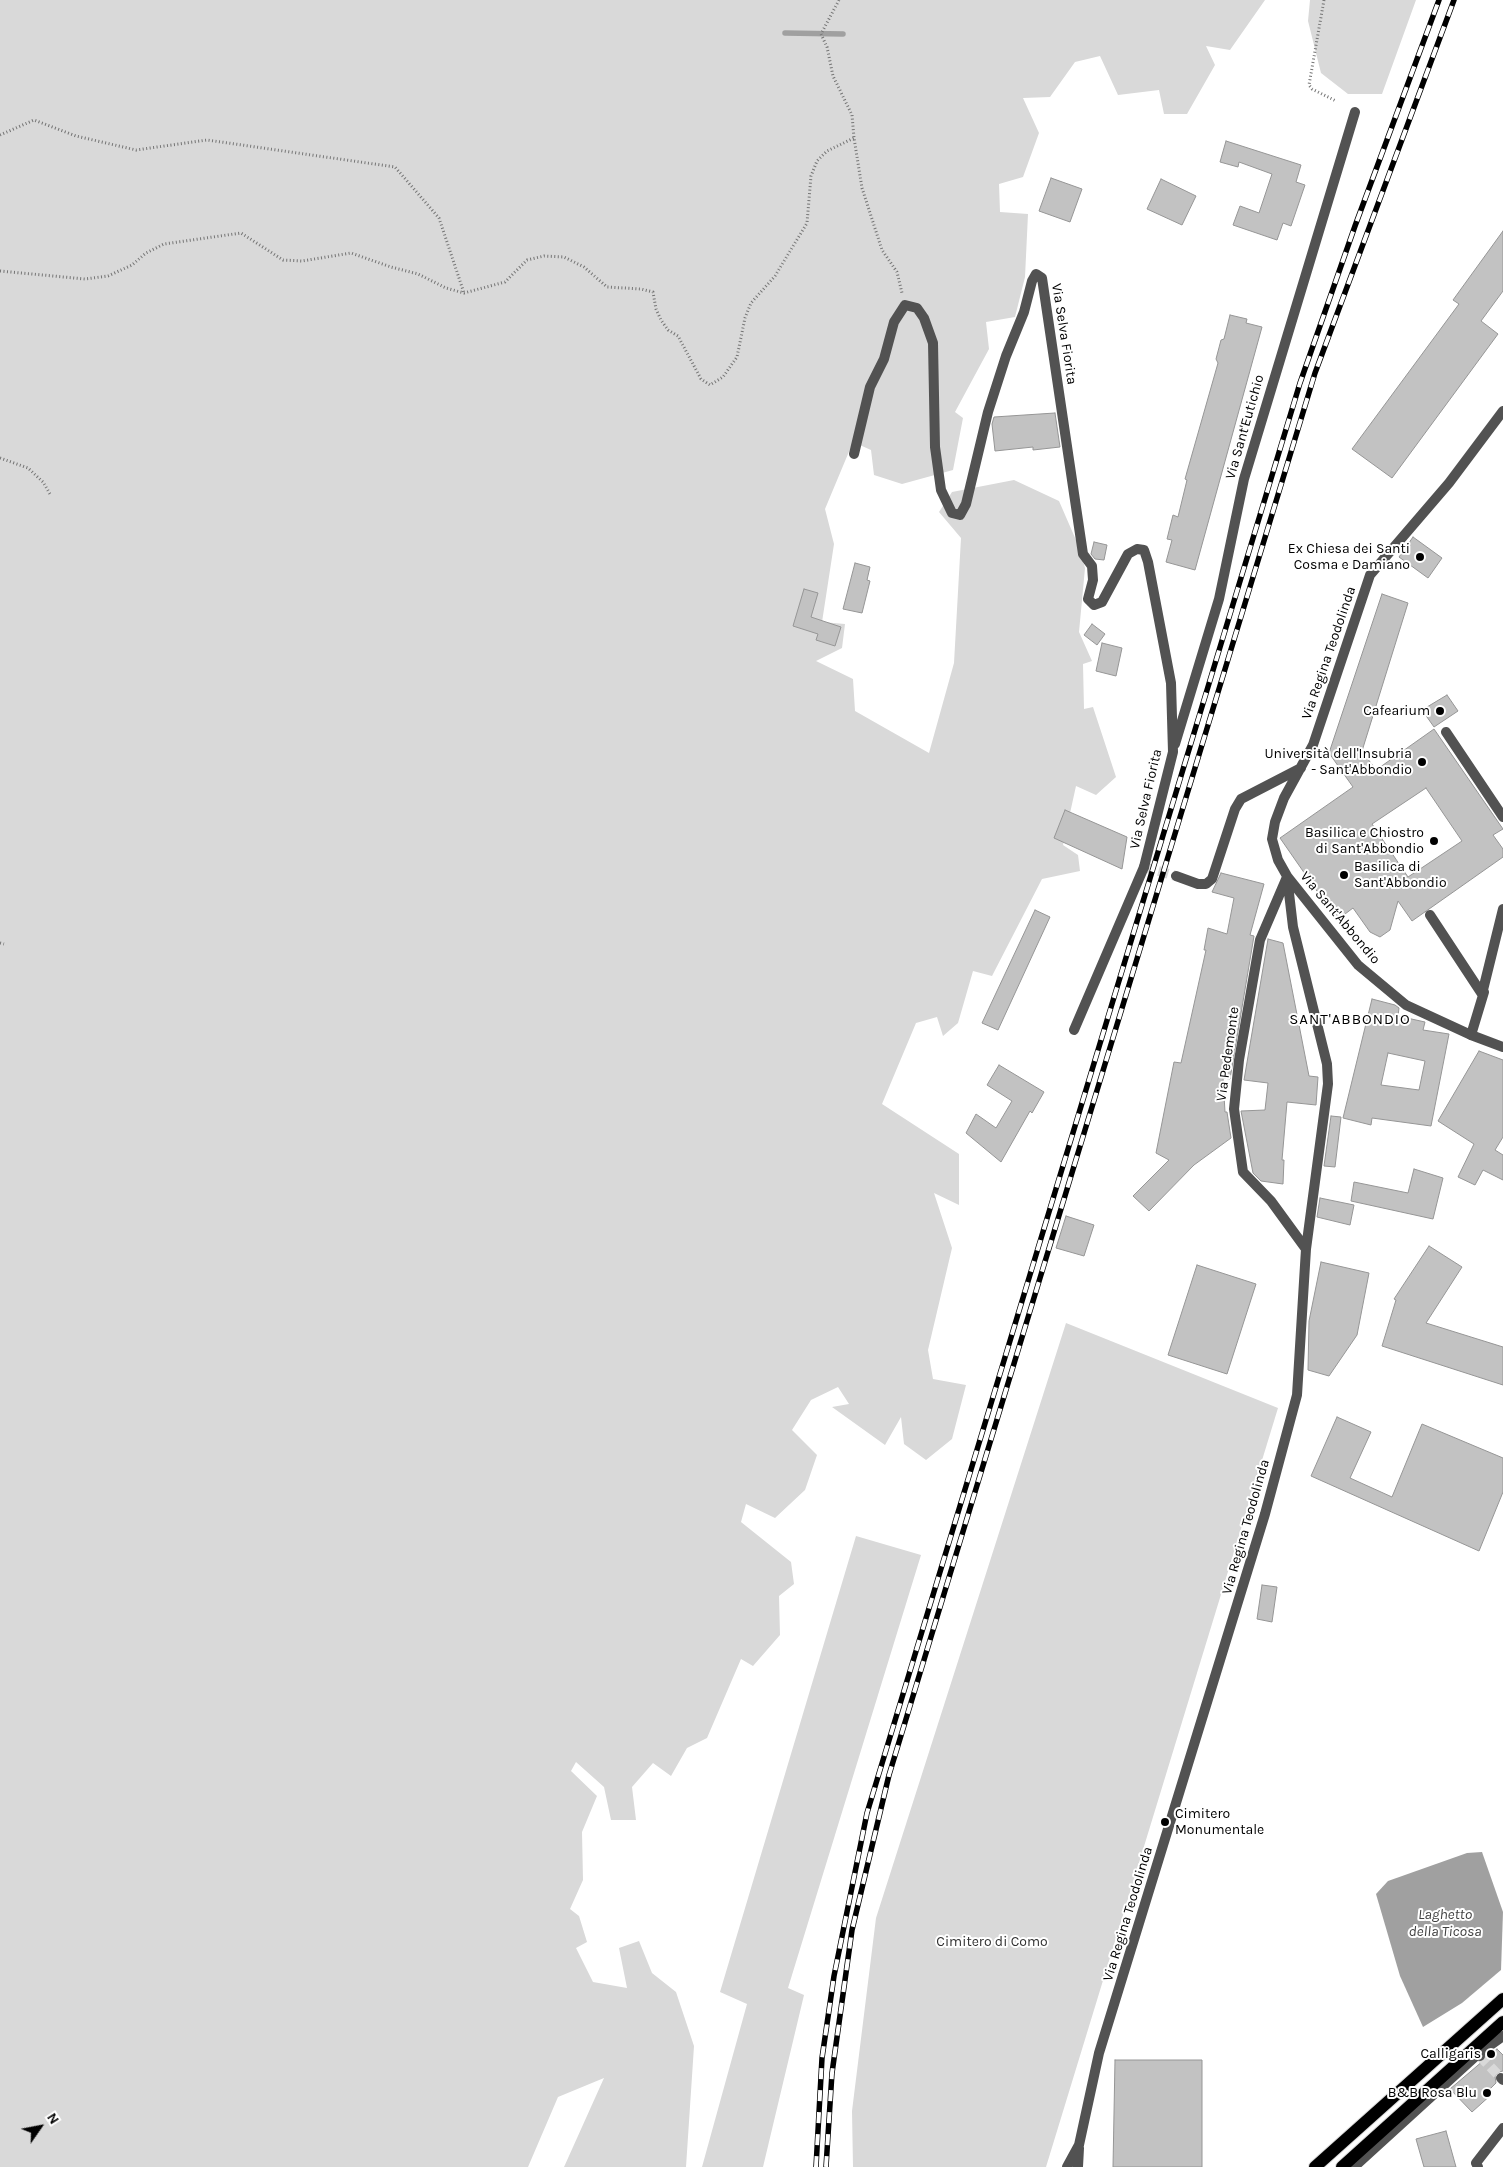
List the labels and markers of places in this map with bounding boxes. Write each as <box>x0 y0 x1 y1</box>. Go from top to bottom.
place label: Ex Chiesa dei Santi Cosma e Damiano <box>1288 541 1410 574</box>
marker: Ex Chiesa dei Santi Cosma e Damiano <box>1414 551 1426 563</box>
place label: Cafearium <box>1363 703 1430 719</box>
marker: Cafearium <box>1434 705 1446 717</box>
place label: Università dell'Insubria - Sant'Abbondio <box>1264 746 1412 779</box>
marker: Università dell'Insubria - Sant'Abbondio <box>1416 756 1428 768</box>
place label: Basilica e Chiostro di Sant'Abbondio <box>1305 825 1424 858</box>
marker: Basilica e Chiostro di Sant'Abbondio <box>1428 835 1440 847</box>
place label: Basilica di Sant'Abbondio <box>1354 859 1447 892</box>
marker: Basilica di Sant'Abbondio <box>1338 869 1350 881</box>
place label: Cimitero Monumentale <box>1175 1806 1264 1838</box>
marker: Cimitero Monumentale <box>1159 1816 1171 1828</box>
place label: Calligaris <box>1420 2046 1481 2062</box>
marker: Calligaris <box>1485 2048 1497 2060</box>
place label: B&B Rosa Blu <box>1388 2085 1477 2101</box>
marker: B&B Rosa Blu <box>1481 2087 1493 2099</box>

